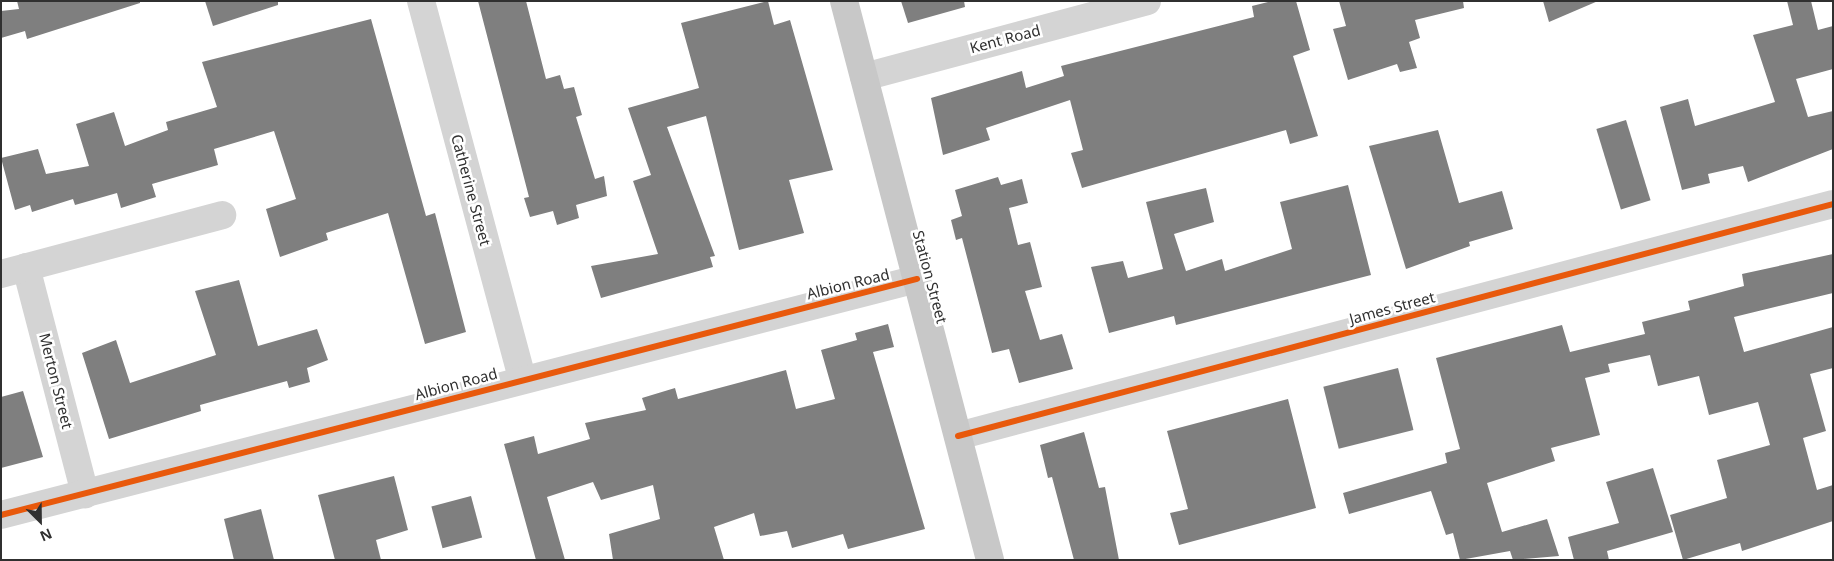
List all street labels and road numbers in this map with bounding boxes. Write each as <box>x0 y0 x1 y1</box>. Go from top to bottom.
street label: Kent Road <box>968 21 1042 57</box>
street label: Catherine Street <box>447 132 495 248</box>
street label: Station Street <box>909 229 951 325</box>
street label: Albion Road <box>805 265 891 303</box>
street label: James Street <box>1347 288 1437 328</box>
street label: Merton Street <box>35 331 77 431</box>
street label: Albion Road <box>413 364 499 404</box>

